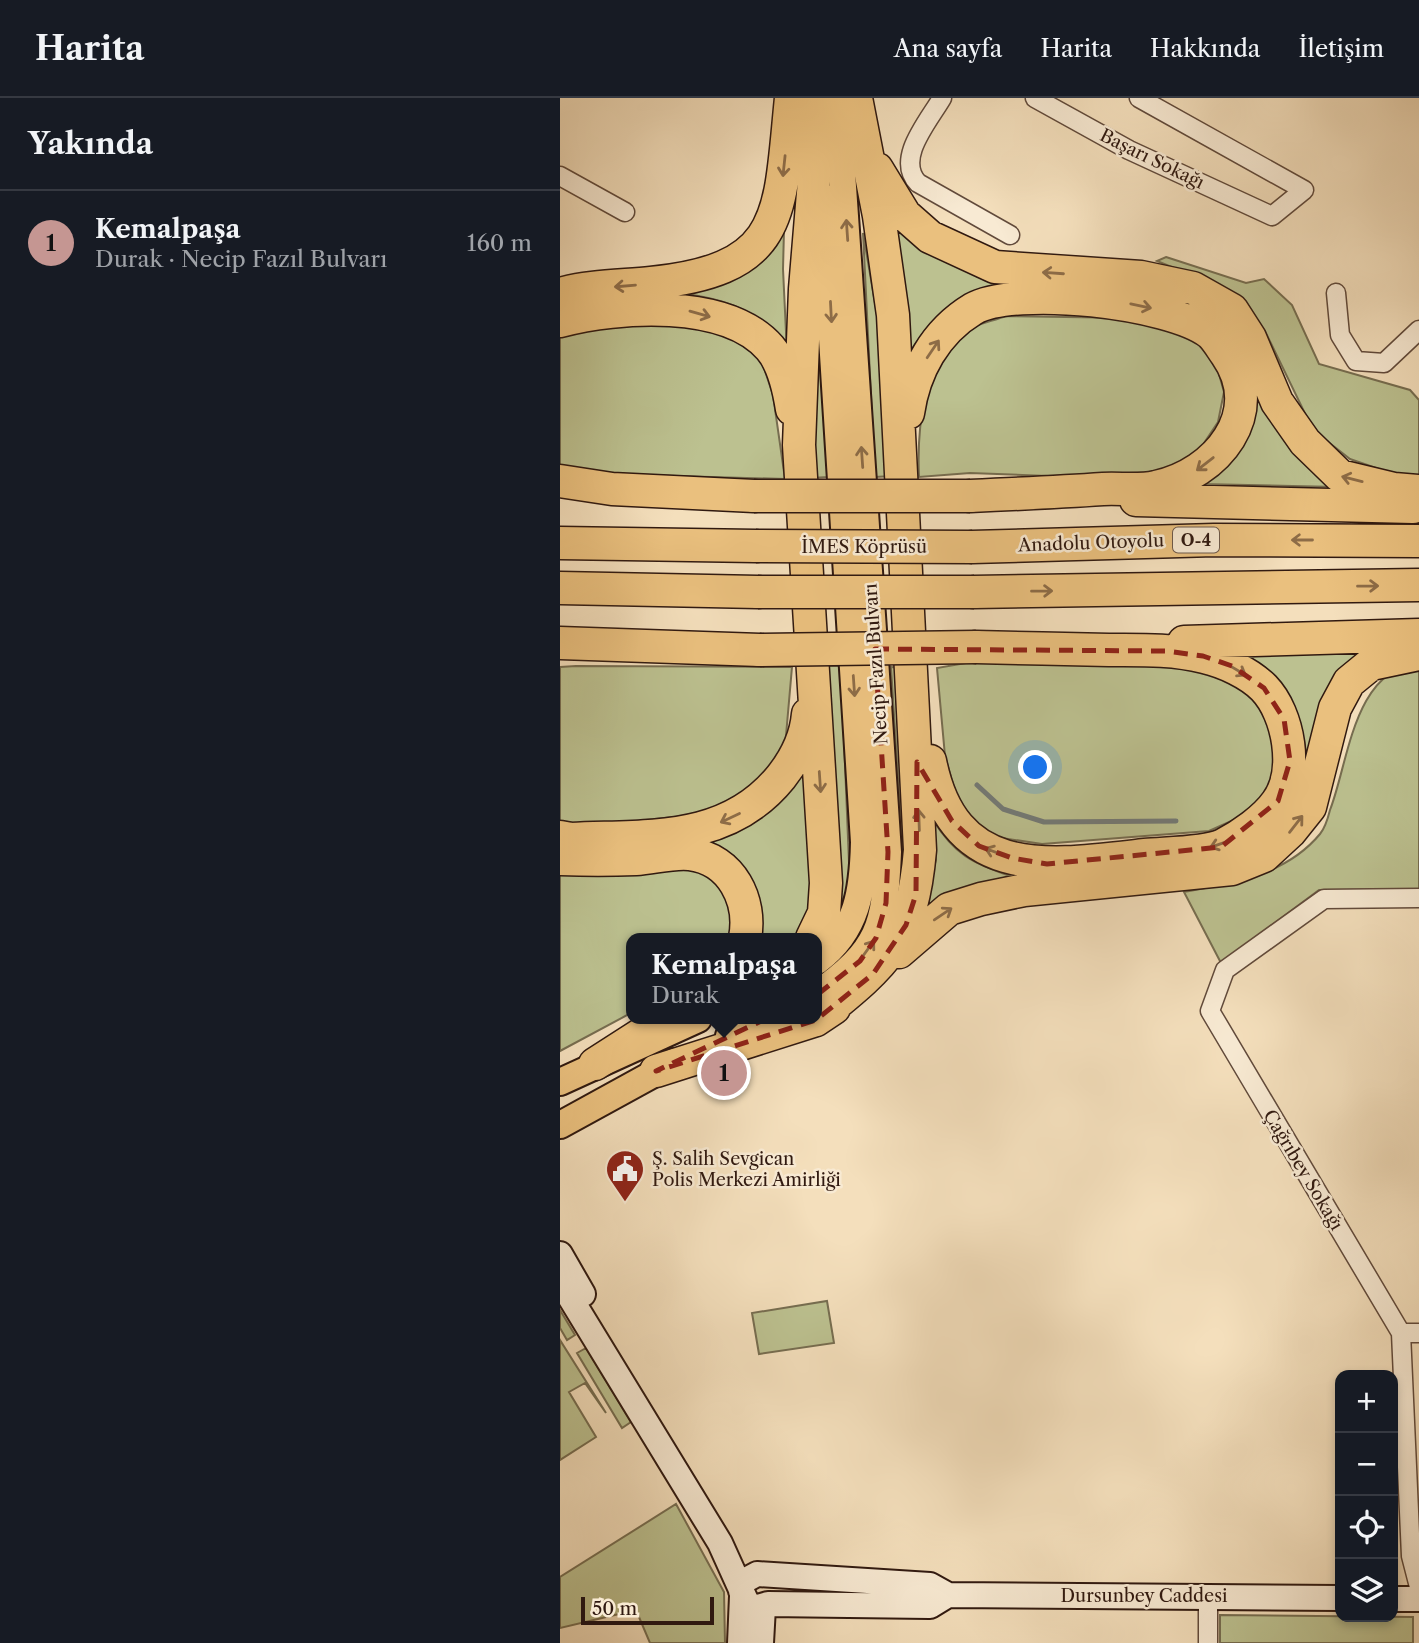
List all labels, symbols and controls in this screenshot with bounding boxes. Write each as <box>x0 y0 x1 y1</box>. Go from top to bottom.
text: Harita <box>35 28 144 69</box>
text: Ana sayfa <box>894 34 1003 63</box>
text: Harita <box>1041 34 1112 63</box>
text: Hakkında <box>1150 34 1260 63</box>
text: İletişim <box>1298 34 1384 63</box>
street label: Başarı Sokağı <box>1096 124 1208 194</box>
text: Yakında <box>28 125 153 162</box>
one-way arrow <box>777 154 790 177</box>
text: Kemalpaşa <box>95 213 241 245</box>
one-way arrow <box>840 220 853 242</box>
text: 1 <box>46 229 56 257</box>
text: 160 m <box>467 229 532 257</box>
text: Durak · Necip Fazıl Bulvarı <box>95 245 387 273</box>
one-way arrow <box>1042 266 1065 279</box>
one-way arrow <box>614 280 637 293</box>
one-way arrow <box>1130 300 1152 313</box>
one-way arrow <box>825 301 838 324</box>
one-way arrow <box>689 308 711 321</box>
one-way arrow <box>925 340 940 359</box>
one-way arrow <box>855 447 868 469</box>
one-way arrow <box>1196 457 1214 472</box>
one-way arrow <box>1341 472 1364 485</box>
road number: O-4 <box>1173 528 1219 552</box>
street label: Anadolu Otoyolu <box>1017 529 1164 557</box>
one-way arrow <box>1291 533 1314 547</box>
street label: İMES Köprüsü <box>801 535 927 558</box>
one-way arrow <box>1356 579 1379 593</box>
street label: Necip Fazıl Bulvarı <box>859 582 893 745</box>
one-way arrow <box>1031 584 1054 598</box>
one-way arrow <box>1226 664 1246 678</box>
one-way arrow <box>847 674 860 697</box>
your location <box>1018 750 1052 784</box>
one-way arrow <box>813 770 826 793</box>
one-way arrow <box>912 808 925 831</box>
one-way arrow <box>720 812 741 825</box>
one-way arrow <box>1289 816 1304 834</box>
one-way arrow <box>1209 839 1231 851</box>
one-way arrow <box>985 845 1007 857</box>
one-way arrow <box>933 907 952 922</box>
popup <box>626 933 822 1024</box>
one-way arrow <box>861 940 875 959</box>
text: Kemalpaşa <box>651 949 797 981</box>
text: Durak <box>651 981 719 1009</box>
pin: 1 <box>701 1047 747 1099</box>
street label: Çağrıbey Sokağı <box>1258 1106 1348 1235</box>
public building icon: Ş. Salih Sevgican Polis Merkezi Amirliği <box>604 1148 646 1203</box>
place label: Ş. Salih Sevgican Polis Merkezi Amirliği <box>652 1148 841 1191</box>
map controls <box>1335 1370 1398 1622</box>
button: + <box>1335 1370 1398 1433</box>
button: − <box>1335 1433 1398 1496</box>
button: locate <box>1335 1496 1398 1559</box>
button: layers <box>1335 1559 1398 1622</box>
street label: Dursunbey Caddesi <box>1061 1585 1228 1607</box>
scale bar <box>581 1594 714 1626</box>
text: 50 m <box>592 1597 637 1620</box>

